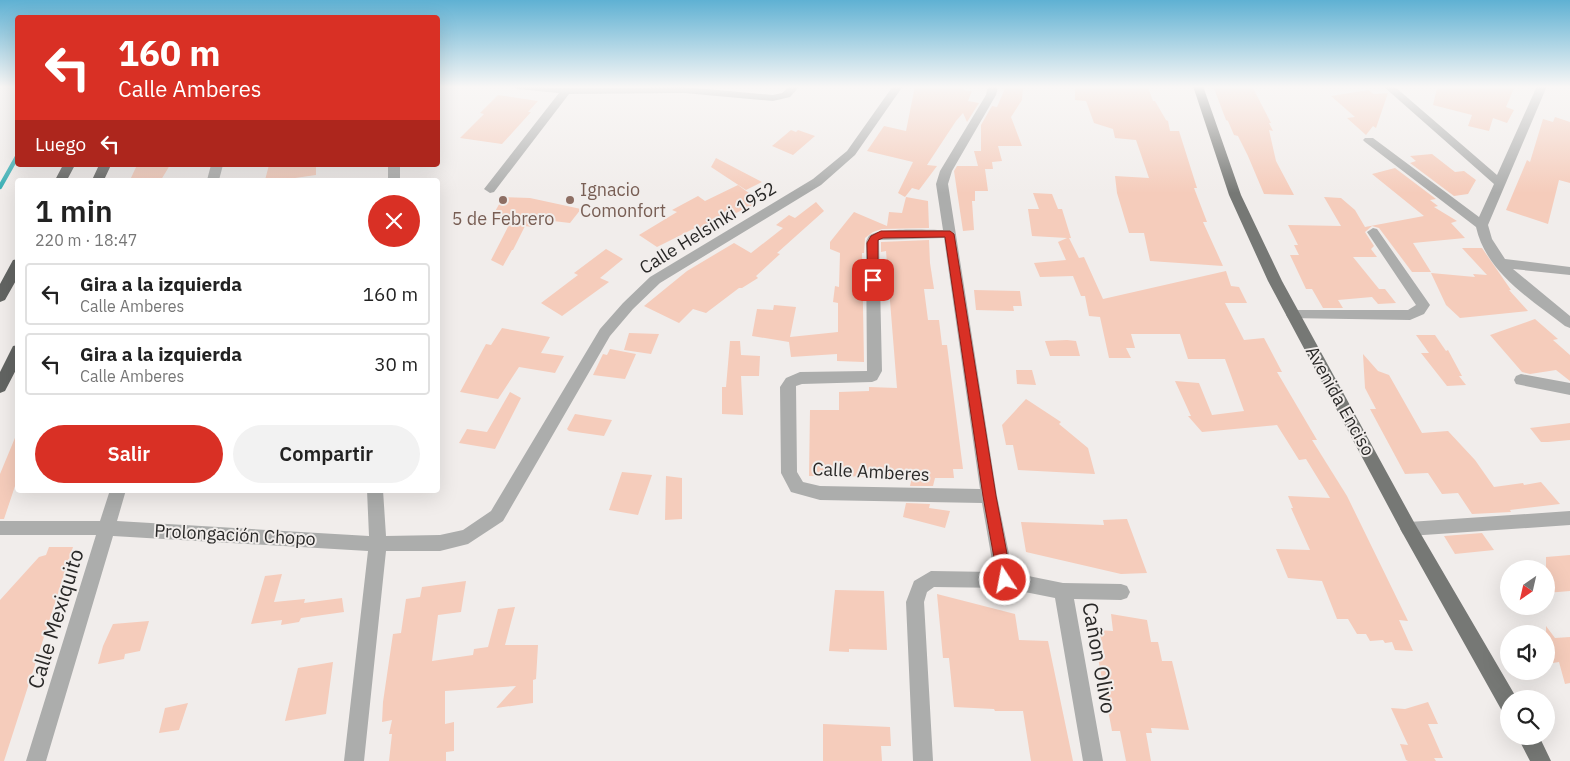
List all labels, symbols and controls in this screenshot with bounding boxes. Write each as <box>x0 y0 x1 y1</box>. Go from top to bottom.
text: 160 m <box>118 30 221 76</box>
icon: left <box>35 35 100 100</box>
text: Calle Amberes <box>118 74 261 103</box>
icon: left <box>96 130 124 158</box>
text: Luego <box>35 132 86 156</box>
street label: Calle Helsinki 1952 <box>635 176 780 279</box>
place label: Ignacio Comonfort <box>580 178 666 222</box>
text: 1 min <box>35 191 113 230</box>
marker: 5 de Febrero <box>497 194 509 206</box>
marker: Ignacio Comonfort <box>564 194 576 206</box>
button: close <box>368 195 420 247</box>
place label: 5 de Febrero <box>452 207 554 230</box>
text: 220 m · 18:47 <box>35 230 137 250</box>
pin <box>852 259 894 301</box>
icon: arrive <box>859 266 887 294</box>
text: Gira a la izquierda <box>80 272 242 296</box>
icon: left <box>37 280 65 308</box>
text: 160 m <box>363 282 418 306</box>
text: Calle Amberes <box>80 296 184 316</box>
text: Gira a la izquierda <box>80 342 242 366</box>
street label: Avenida Enciso <box>1301 342 1380 460</box>
icon: left <box>37 350 65 378</box>
text: 30 m <box>374 352 418 376</box>
text: Calle Amberes <box>80 366 184 386</box>
button: Salir <box>35 425 223 483</box>
button: Compartir <box>233 425 420 483</box>
street label: Calle Amberes <box>812 457 930 486</box>
street label: Prolongación Chopo <box>154 519 316 550</box>
street label: Calle Mexiquito <box>21 545 90 692</box>
position arrow <box>978 553 1030 605</box>
north arrow <box>1500 560 1555 615</box>
map controls <box>1500 560 1555 745</box>
street label: Cañon Olivo <box>1076 600 1124 716</box>
button: sound <box>1500 625 1555 680</box>
button: search <box>1500 690 1555 745</box>

